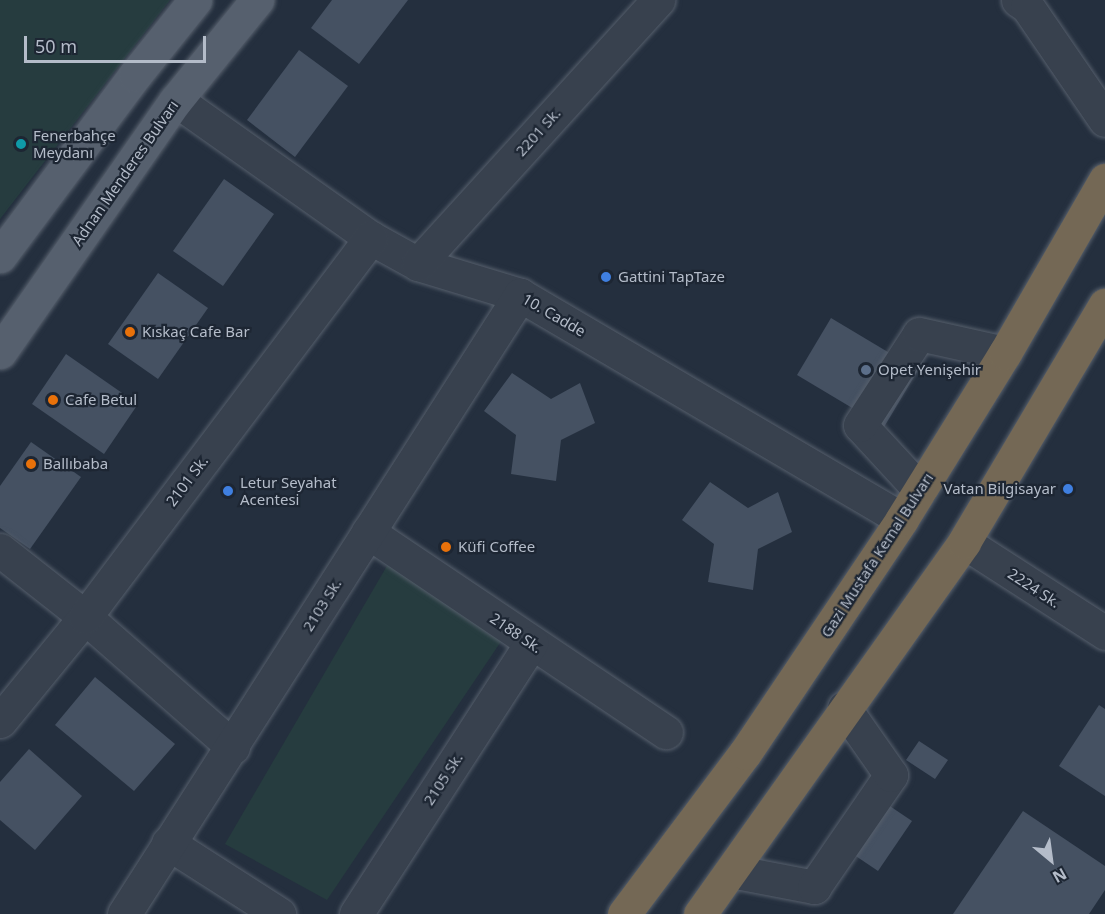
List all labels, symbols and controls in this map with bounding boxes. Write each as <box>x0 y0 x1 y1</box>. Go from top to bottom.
scale bar <box>27 24 208 62</box>
text: 50 m <box>35 34 77 58</box>
street label: Adnan Menderes Bulvarı <box>68 97 182 249</box>
street label: 2201 Sk. <box>512 104 564 160</box>
place label: Fenerbahçe Meydanı <box>33 126 116 161</box>
marker: Fenerbahçe Meydanı <box>14 137 28 151</box>
place label: Gattini TapTaze <box>618 268 725 286</box>
marker: Gattini TapTaze <box>599 270 613 284</box>
street label: 10. Cadde <box>519 290 589 340</box>
place label: Kıskaç Cafe Bar <box>142 323 250 341</box>
marker: Kıskaç Cafe Bar <box>123 325 137 339</box>
place label: Opet Yenişehir <box>878 361 981 379</box>
marker: Opet Yenişehir <box>859 363 873 377</box>
place label: Cafe Betul <box>65 391 137 409</box>
marker: Cafe Betul <box>46 393 60 407</box>
street label: 2101 Sk. <box>162 452 212 510</box>
place label: Ballıbaba <box>43 455 108 473</box>
marker: Ballıbaba <box>24 457 38 471</box>
street label: Gazi Mustafa Kemal Bulvarı <box>817 469 937 641</box>
place label: Letur Seyahat Acentesi <box>240 473 337 508</box>
place label: Vatan Bilgisayar <box>943 480 1056 498</box>
marker: Vatan Bilgisayar <box>1061 482 1075 496</box>
marker: Letur Seyahat Acentesi <box>221 484 235 498</box>
place label: Küfi Coffee <box>458 538 535 556</box>
marker: Küfi Coffee <box>439 540 453 554</box>
street label: 2224 Sk. <box>1005 565 1063 611</box>
street label: 2103 Sk. <box>299 575 345 635</box>
street label: 2188 Sk. <box>487 609 545 657</box>
street label: 2105 Sk. <box>420 750 466 808</box>
north arrow <box>1021 830 1081 890</box>
text: N <box>1049 863 1071 889</box>

